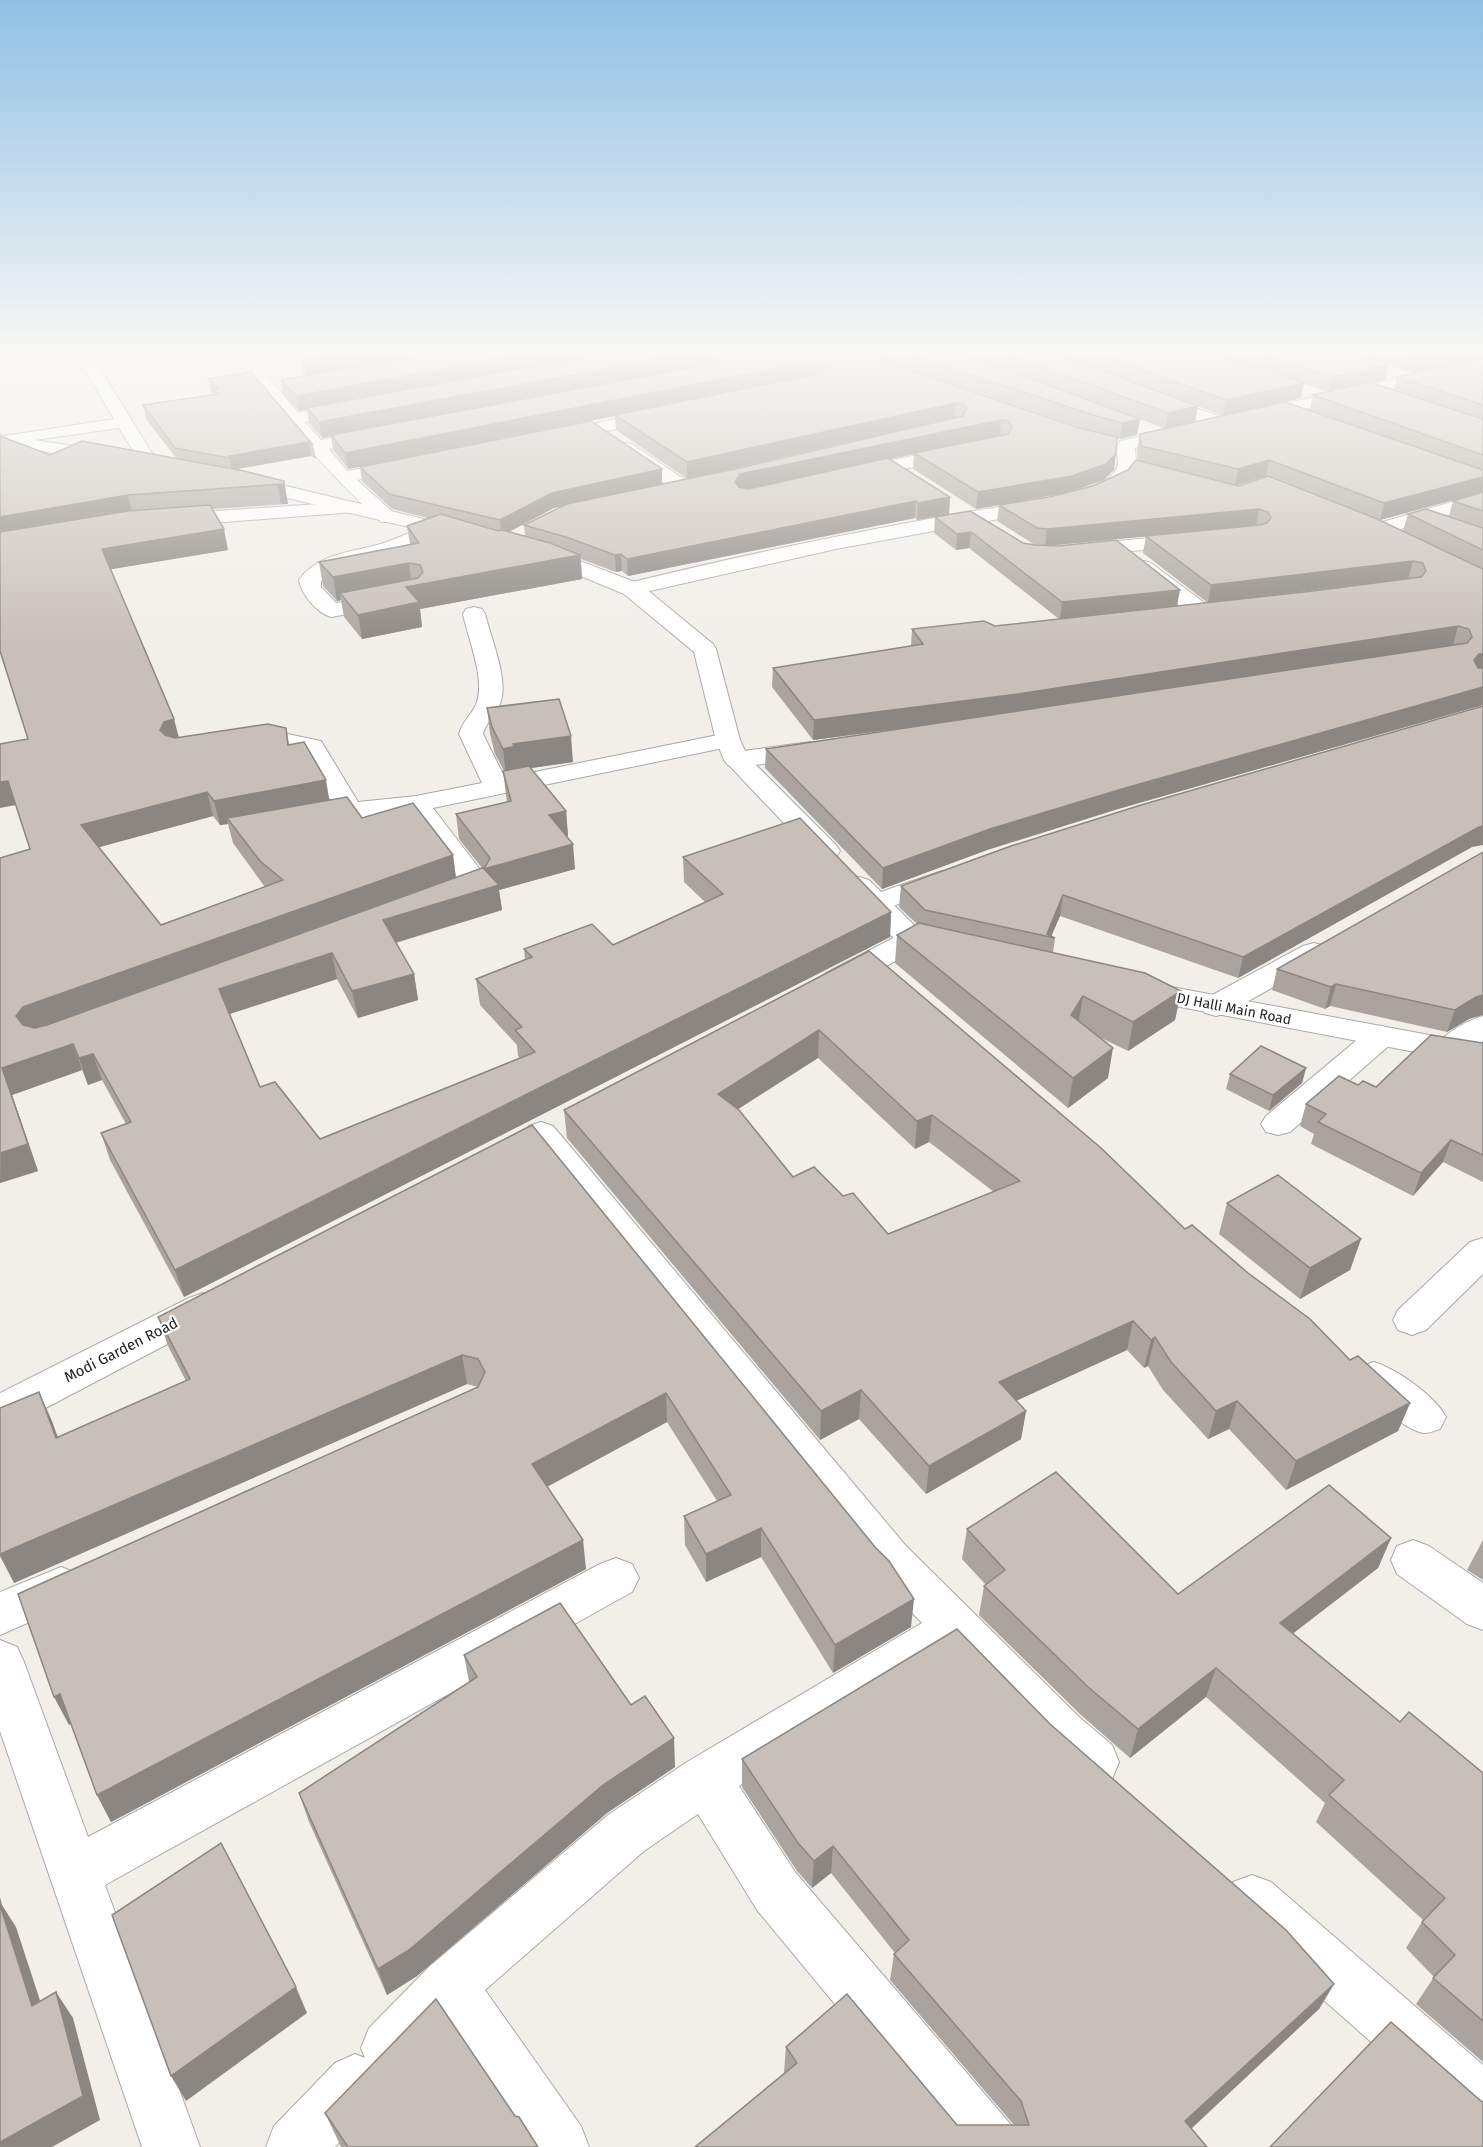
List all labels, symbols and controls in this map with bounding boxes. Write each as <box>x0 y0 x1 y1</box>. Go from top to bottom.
street label: DJ Halli Main Road <box>1175 990 1293 1028</box>
street label: Modi Garden Road <box>61 1314 181 1386</box>

